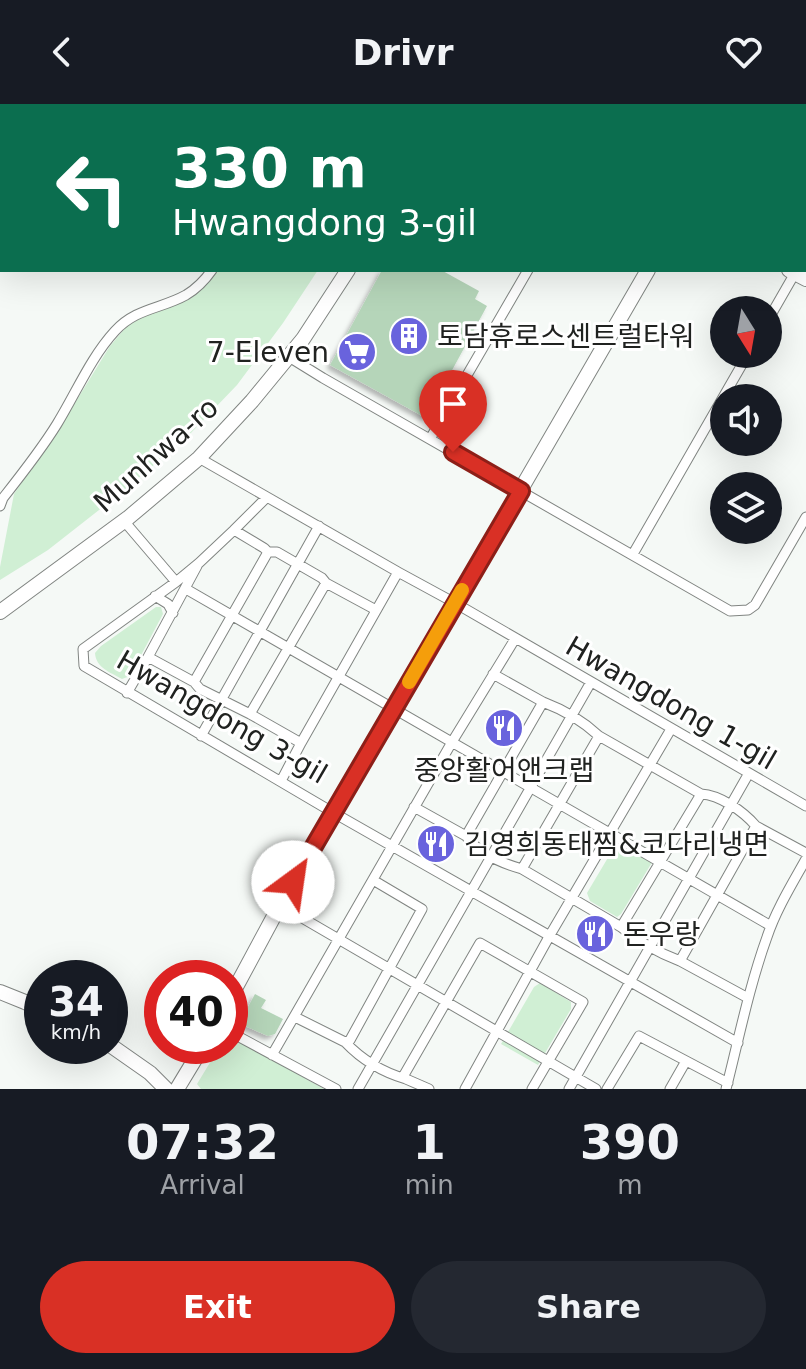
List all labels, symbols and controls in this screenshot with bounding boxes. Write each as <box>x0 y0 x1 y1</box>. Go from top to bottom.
icon: back <box>40 30 84 74</box>
icon: heart <box>722 30 766 74</box>
text: Drivr <box>352 32 454 73</box>
text: 330 m <box>172 135 367 200</box>
icon: left <box>40 136 144 240</box>
text: Hwangdong 3-gil <box>172 202 477 243</box>
north arrow <box>710 296 782 368</box>
map controls <box>710 296 782 544</box>
building icon: 토담휴로스센트럴타워 <box>388 315 430 357</box>
place label: 토담휴로스센트럴타워 <box>437 320 695 353</box>
supermarket icon: 7-Eleven <box>336 331 378 373</box>
place label: 7-Eleven <box>207 336 329 369</box>
pin <box>419 370 487 452</box>
icon: arrive <box>431 382 475 426</box>
button: sound <box>710 384 782 456</box>
street label: Munhwa-ro <box>87 391 225 519</box>
button: layers <box>710 472 782 544</box>
street label: Hwangdong 1-gil <box>560 629 782 777</box>
street label: Hwangdong 3-gil <box>111 643 333 791</box>
restaurant icon: 중앙활어앤크랩 <box>483 707 525 749</box>
place label: 중앙활어앤크랩 <box>414 754 594 787</box>
restaurant icon: 김영희동태찜&코다리냉면 <box>415 823 457 865</box>
place label: 김영희동태찜&코다리냉면 <box>464 828 769 861</box>
position arrow <box>251 840 335 924</box>
restaurant icon: 돈우랑 <box>574 913 616 955</box>
place label: 돈우랑 <box>623 918 700 951</box>
speed limit sign: 40 <box>144 960 248 1064</box>
text: 34 <box>48 979 104 1025</box>
text: km/h <box>51 1020 101 1044</box>
text: 07:32 <box>126 1114 279 1170</box>
text: 1 <box>413 1114 446 1170</box>
text: 390 <box>580 1114 680 1170</box>
text: Arrival <box>160 1170 245 1200</box>
text: min <box>405 1170 454 1200</box>
text: m <box>617 1170 643 1200</box>
button: Exit <box>40 1261 395 1353</box>
button: Share <box>411 1261 766 1353</box>

